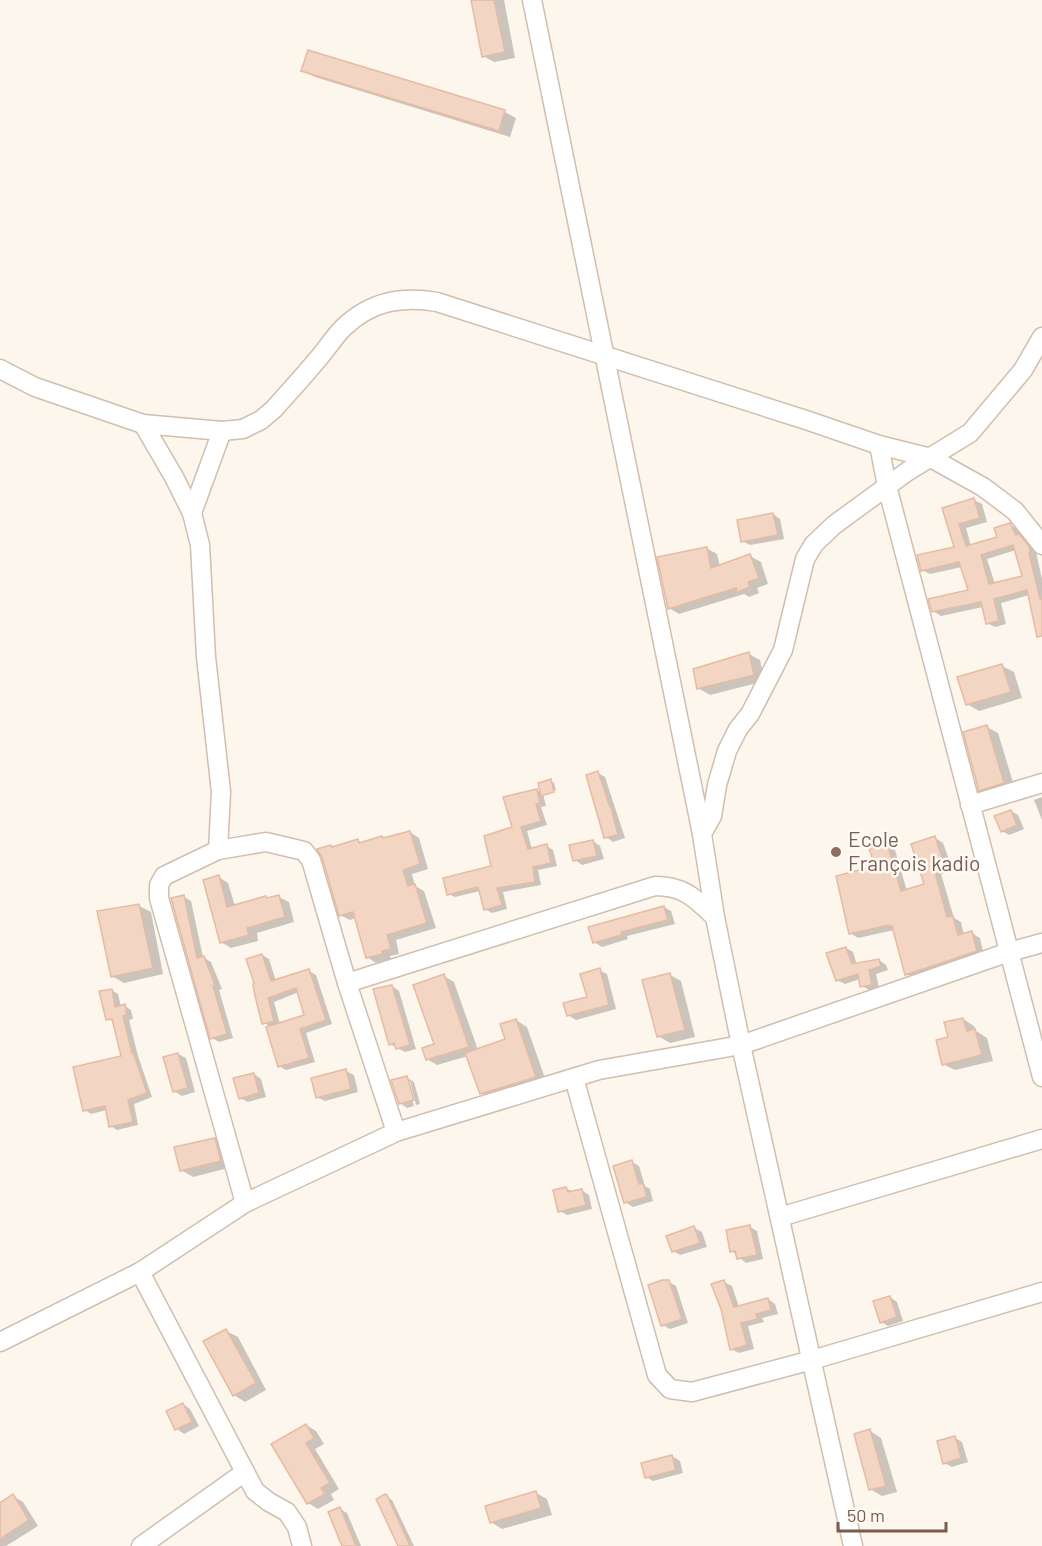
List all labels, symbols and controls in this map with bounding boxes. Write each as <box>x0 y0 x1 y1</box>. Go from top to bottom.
place label: Ecole François kadio <box>848 826 980 875</box>
marker: Ecole François kadio <box>829 845 843 859</box>
scale bar <box>838 1495 946 1533</box>
text: 50 m <box>847 1504 885 1526</box>

